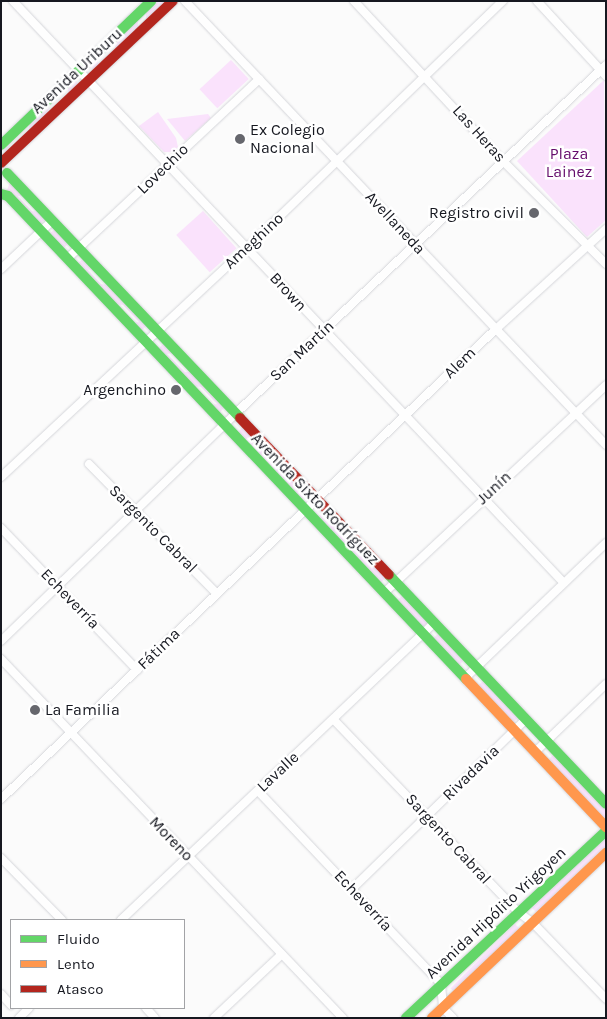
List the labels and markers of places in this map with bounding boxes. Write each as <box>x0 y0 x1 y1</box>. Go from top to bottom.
place label: Ex Colegio Nacional <box>250 120 325 158</box>
marker: Ex Colegio Nacional <box>234 133 246 145</box>
place label: Registro civil <box>429 203 524 223</box>
marker: Registro civil <box>528 207 540 219</box>
place label: Argenchino <box>83 380 166 400</box>
marker: Argenchino <box>170 384 182 396</box>
place label: La Familia <box>45 700 120 720</box>
marker: La Familia <box>29 704 41 716</box>

